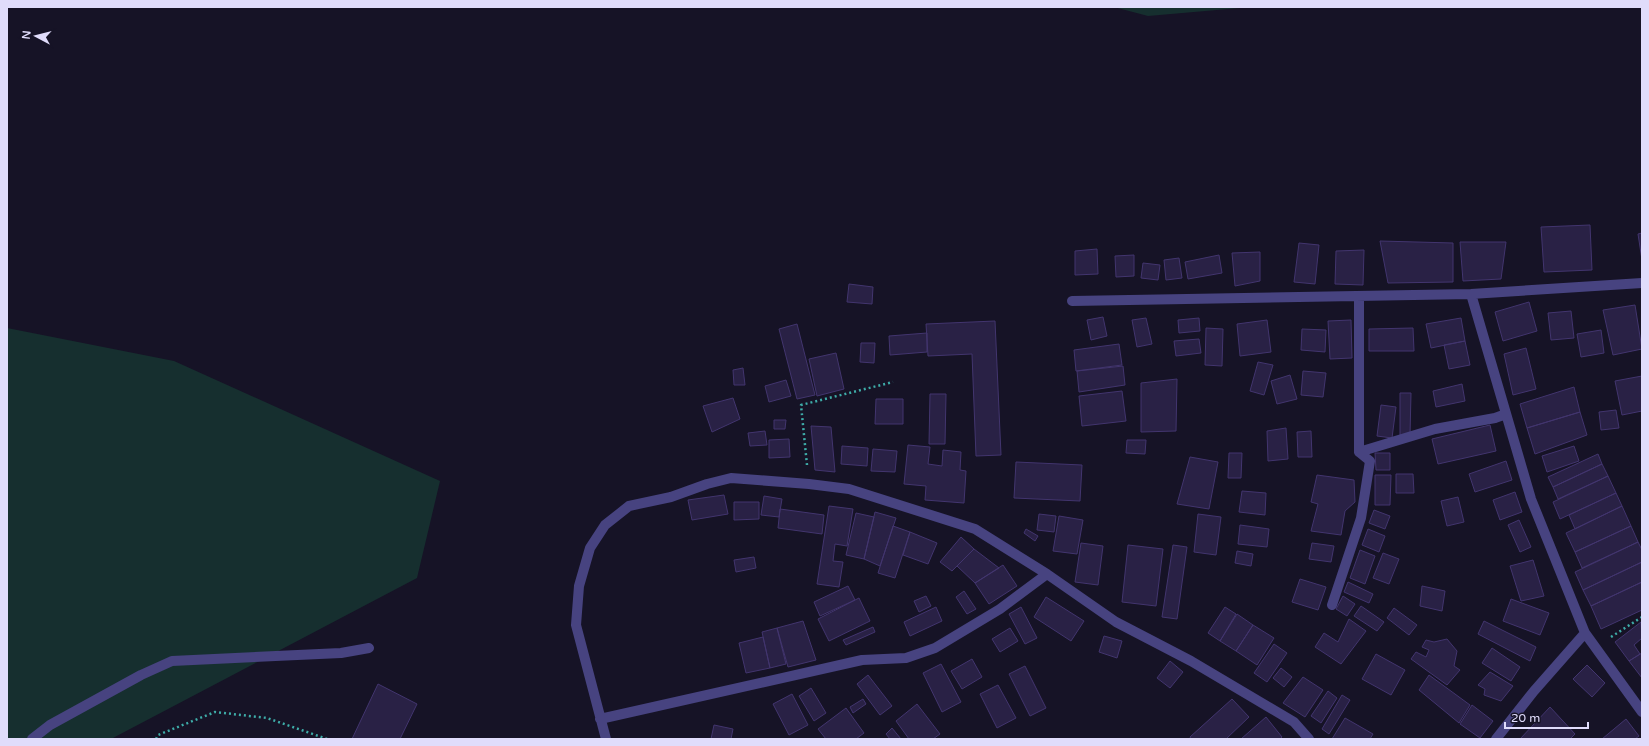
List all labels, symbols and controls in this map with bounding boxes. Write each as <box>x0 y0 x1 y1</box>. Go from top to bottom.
north arrow <box>16 16 56 56</box>
text: N <box>20 30 34 40</box>
scale bar <box>1505 704 1588 730</box>
text: 20 m <box>1511 711 1540 725</box>

